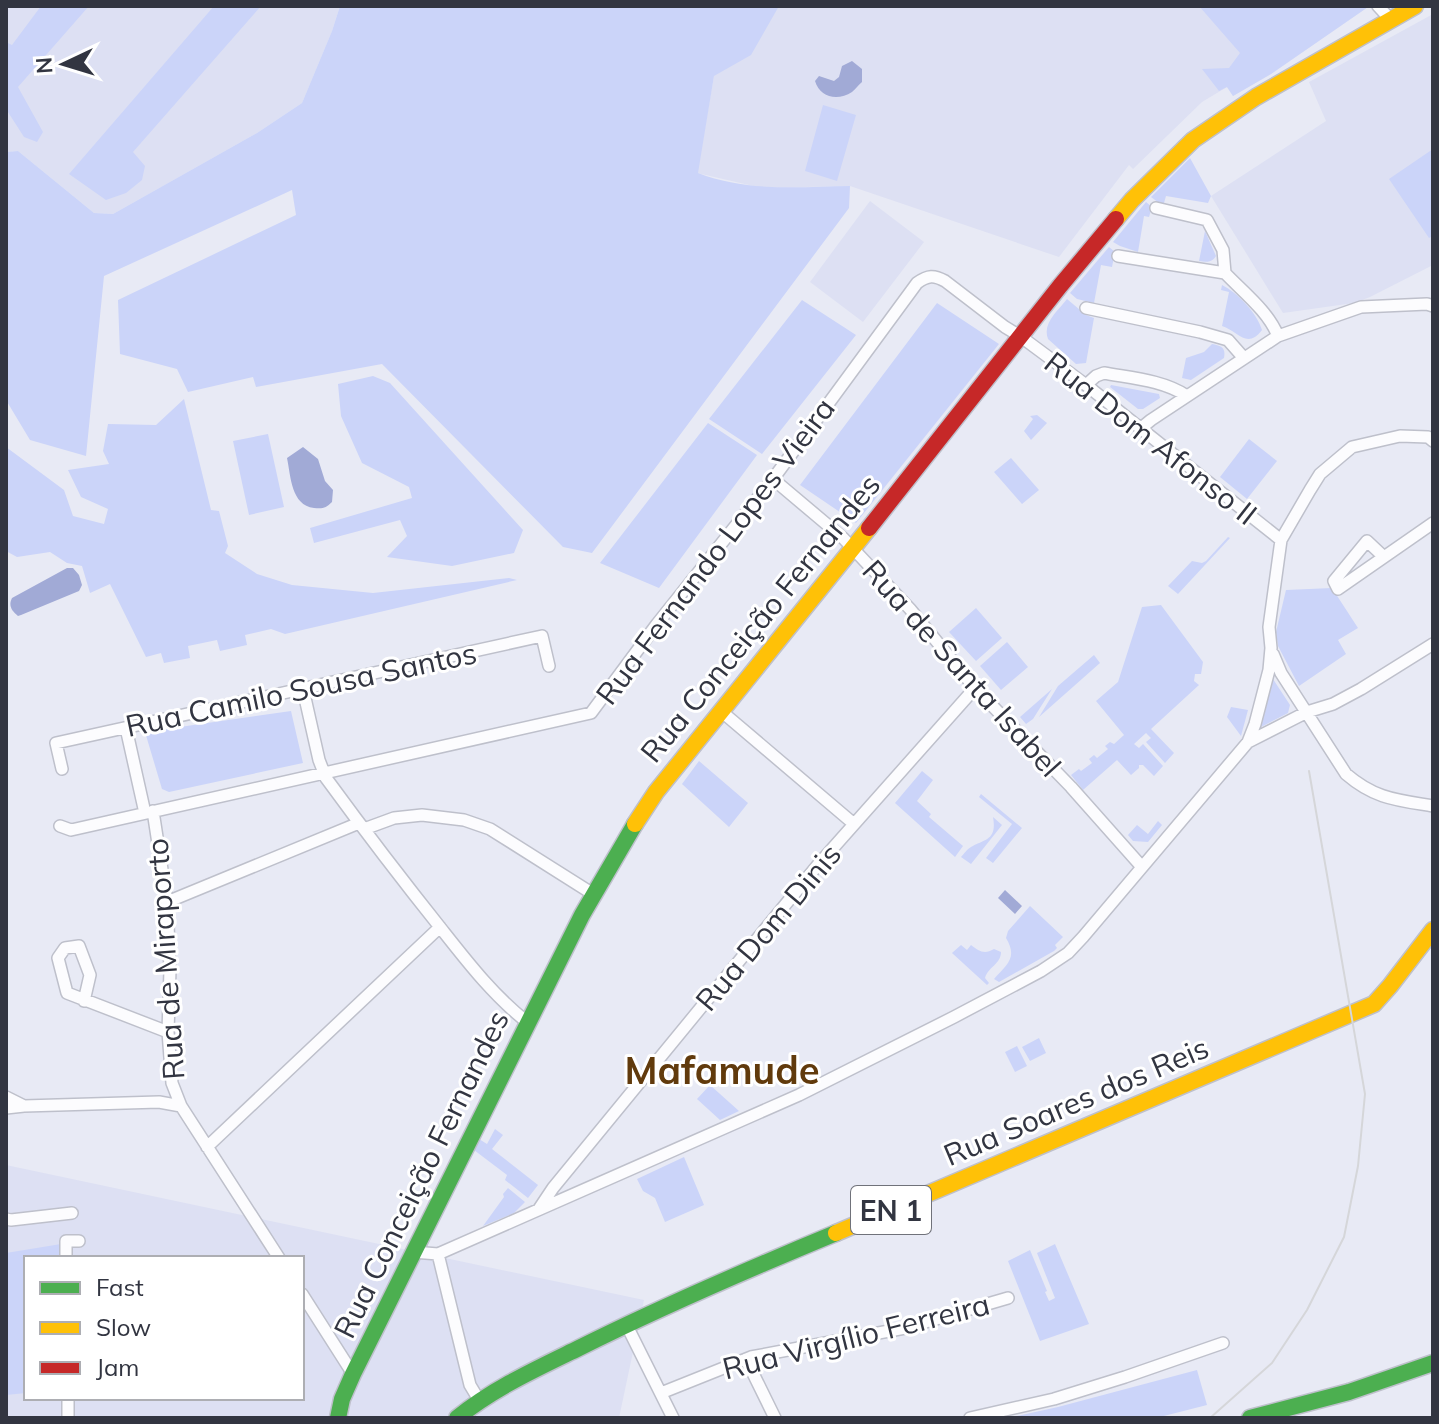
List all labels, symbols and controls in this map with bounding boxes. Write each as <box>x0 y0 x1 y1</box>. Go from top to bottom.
north arrow <box>24 24 104 104</box>
text: N <box>30 56 59 75</box>
street label: Rua Dom Afonso II <box>1037 343 1265 533</box>
street label: Rua Fernando Lopes Vieira <box>587 390 843 712</box>
street label: Rua Conceição Fernandes <box>632 466 888 770</box>
street label: Rua de Santa Isabel <box>855 552 1069 784</box>
street label: Rua Camilo Sousa Santos <box>122 633 480 745</box>
street label: Rua Dom Dinis <box>687 836 849 1018</box>
street label: Rua de Miraporto <box>138 837 192 1081</box>
street label: Rua Conceição Fernandes <box>325 1004 517 1344</box>
street label: Rua Soares dos Reis <box>938 1028 1214 1174</box>
district label: Mafamude <box>624 1046 820 1094</box>
road number: EN 1 <box>851 1186 931 1234</box>
legend <box>24 1256 304 1400</box>
text: Fast <box>96 1272 144 1302</box>
street label: Rua Virgílio Ferreira <box>719 1284 993 1388</box>
text: Slow <box>96 1312 151 1342</box>
text: Jam <box>96 1352 139 1382</box>

